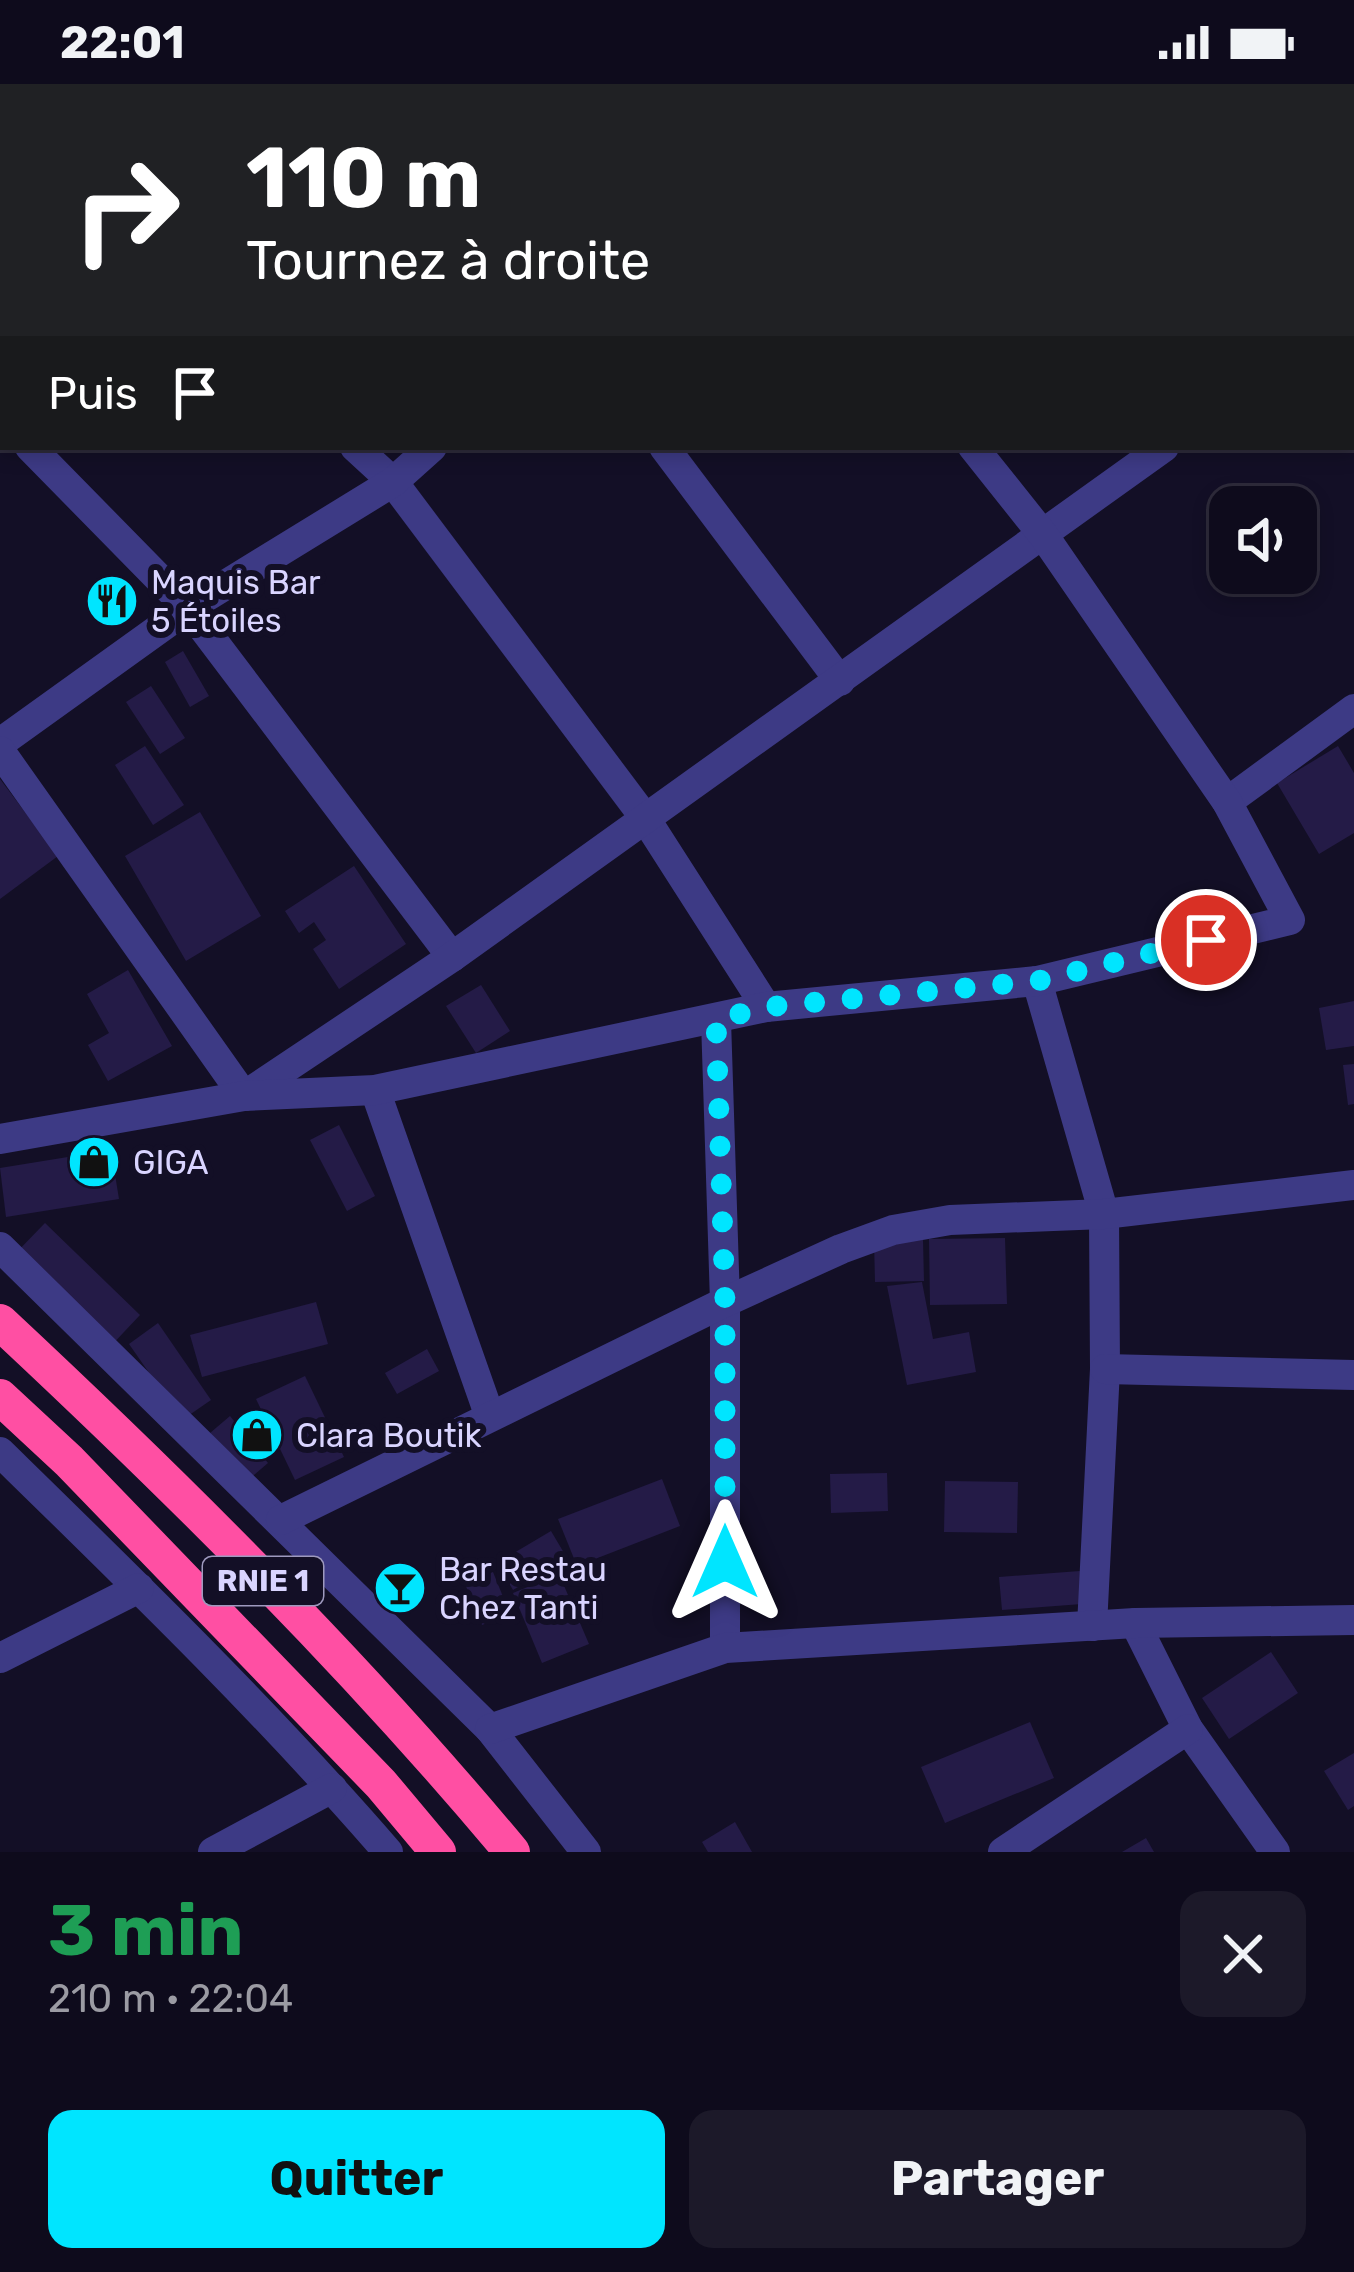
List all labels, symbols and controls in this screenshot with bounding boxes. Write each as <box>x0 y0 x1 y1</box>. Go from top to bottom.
text: 22:01 <box>60 16 185 69</box>
text: 110 m <box>246 128 481 228</box>
icon: right <box>48 132 204 288</box>
text: Tournez à droite <box>246 229 650 293</box>
icon: arrive <box>162 360 228 426</box>
text: Puis <box>48 367 138 420</box>
map controls <box>1209 486 1317 594</box>
button: sound <box>1209 486 1317 594</box>
place label: Maquis Bar 5 Étoiles <box>151 563 321 640</box>
restaurant icon: Maquis Bar 5 Étoiles <box>84 573 140 629</box>
pin <box>1155 889 1257 991</box>
icon: arrive <box>1173 907 1239 973</box>
shop icon: GIGA <box>66 1134 122 1190</box>
place label: GIGA <box>133 1143 209 1182</box>
shop icon: Clara Boutik <box>229 1407 285 1463</box>
place label: Clara Boutik <box>296 1416 482 1455</box>
position arrow <box>662 1499 788 1625</box>
place label: Bar Restau Chez Tanti <box>439 1550 607 1627</box>
road number: RNIE 1 <box>203 1557 323 1605</box>
bar icon: Bar Restau Chez Tanti <box>372 1560 428 1616</box>
text: 3 min <box>48 1888 244 1973</box>
button: close <box>1180 1891 1306 2017</box>
text: 210 m · 22:04 <box>48 1976 293 2022</box>
button: Quitter <box>48 2110 665 2248</box>
button: Partager <box>689 2110 1306 2248</box>

